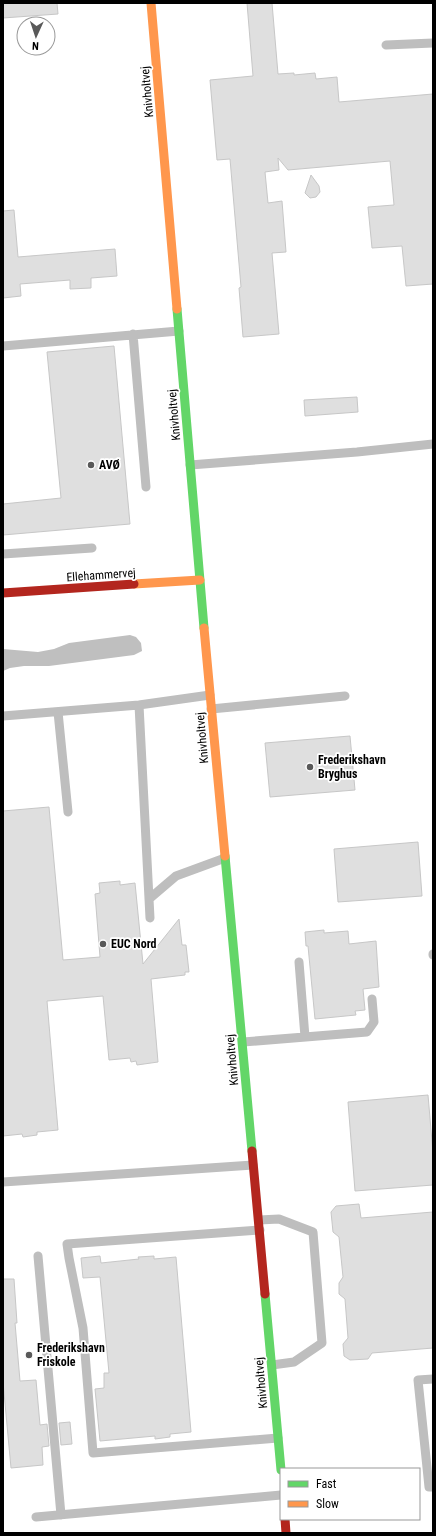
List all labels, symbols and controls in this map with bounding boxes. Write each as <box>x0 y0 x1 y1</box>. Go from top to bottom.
north arrow <box>16 16 56 56</box>
text: N <box>32 39 39 52</box>
street label: Knivholtvej <box>138 66 156 118</box>
street label: Knivholtvej <box>165 389 183 441</box>
place label: AVØ <box>99 458 120 472</box>
marker: AVØ <box>86 460 96 470</box>
street label: Ellehammervej <box>66 566 136 584</box>
street label: Knivholtvej <box>193 712 211 764</box>
place label: Frederikshavn Bryghus <box>318 753 386 781</box>
marker: Frederikshavn Bryghus <box>305 762 315 772</box>
place label: EUC Nord <box>111 937 157 951</box>
marker: EUC Nord <box>98 939 108 949</box>
street label: Knivholtvej <box>223 1034 241 1086</box>
place label: Frederikshavn Friskole <box>37 1341 105 1369</box>
marker: Frederikshavn Friskole <box>24 1350 34 1360</box>
street label: Knivholtvej <box>252 1357 270 1409</box>
legend <box>280 1468 420 1520</box>
text: Fast <box>316 1477 337 1491</box>
text: Slow <box>316 1497 339 1511</box>

